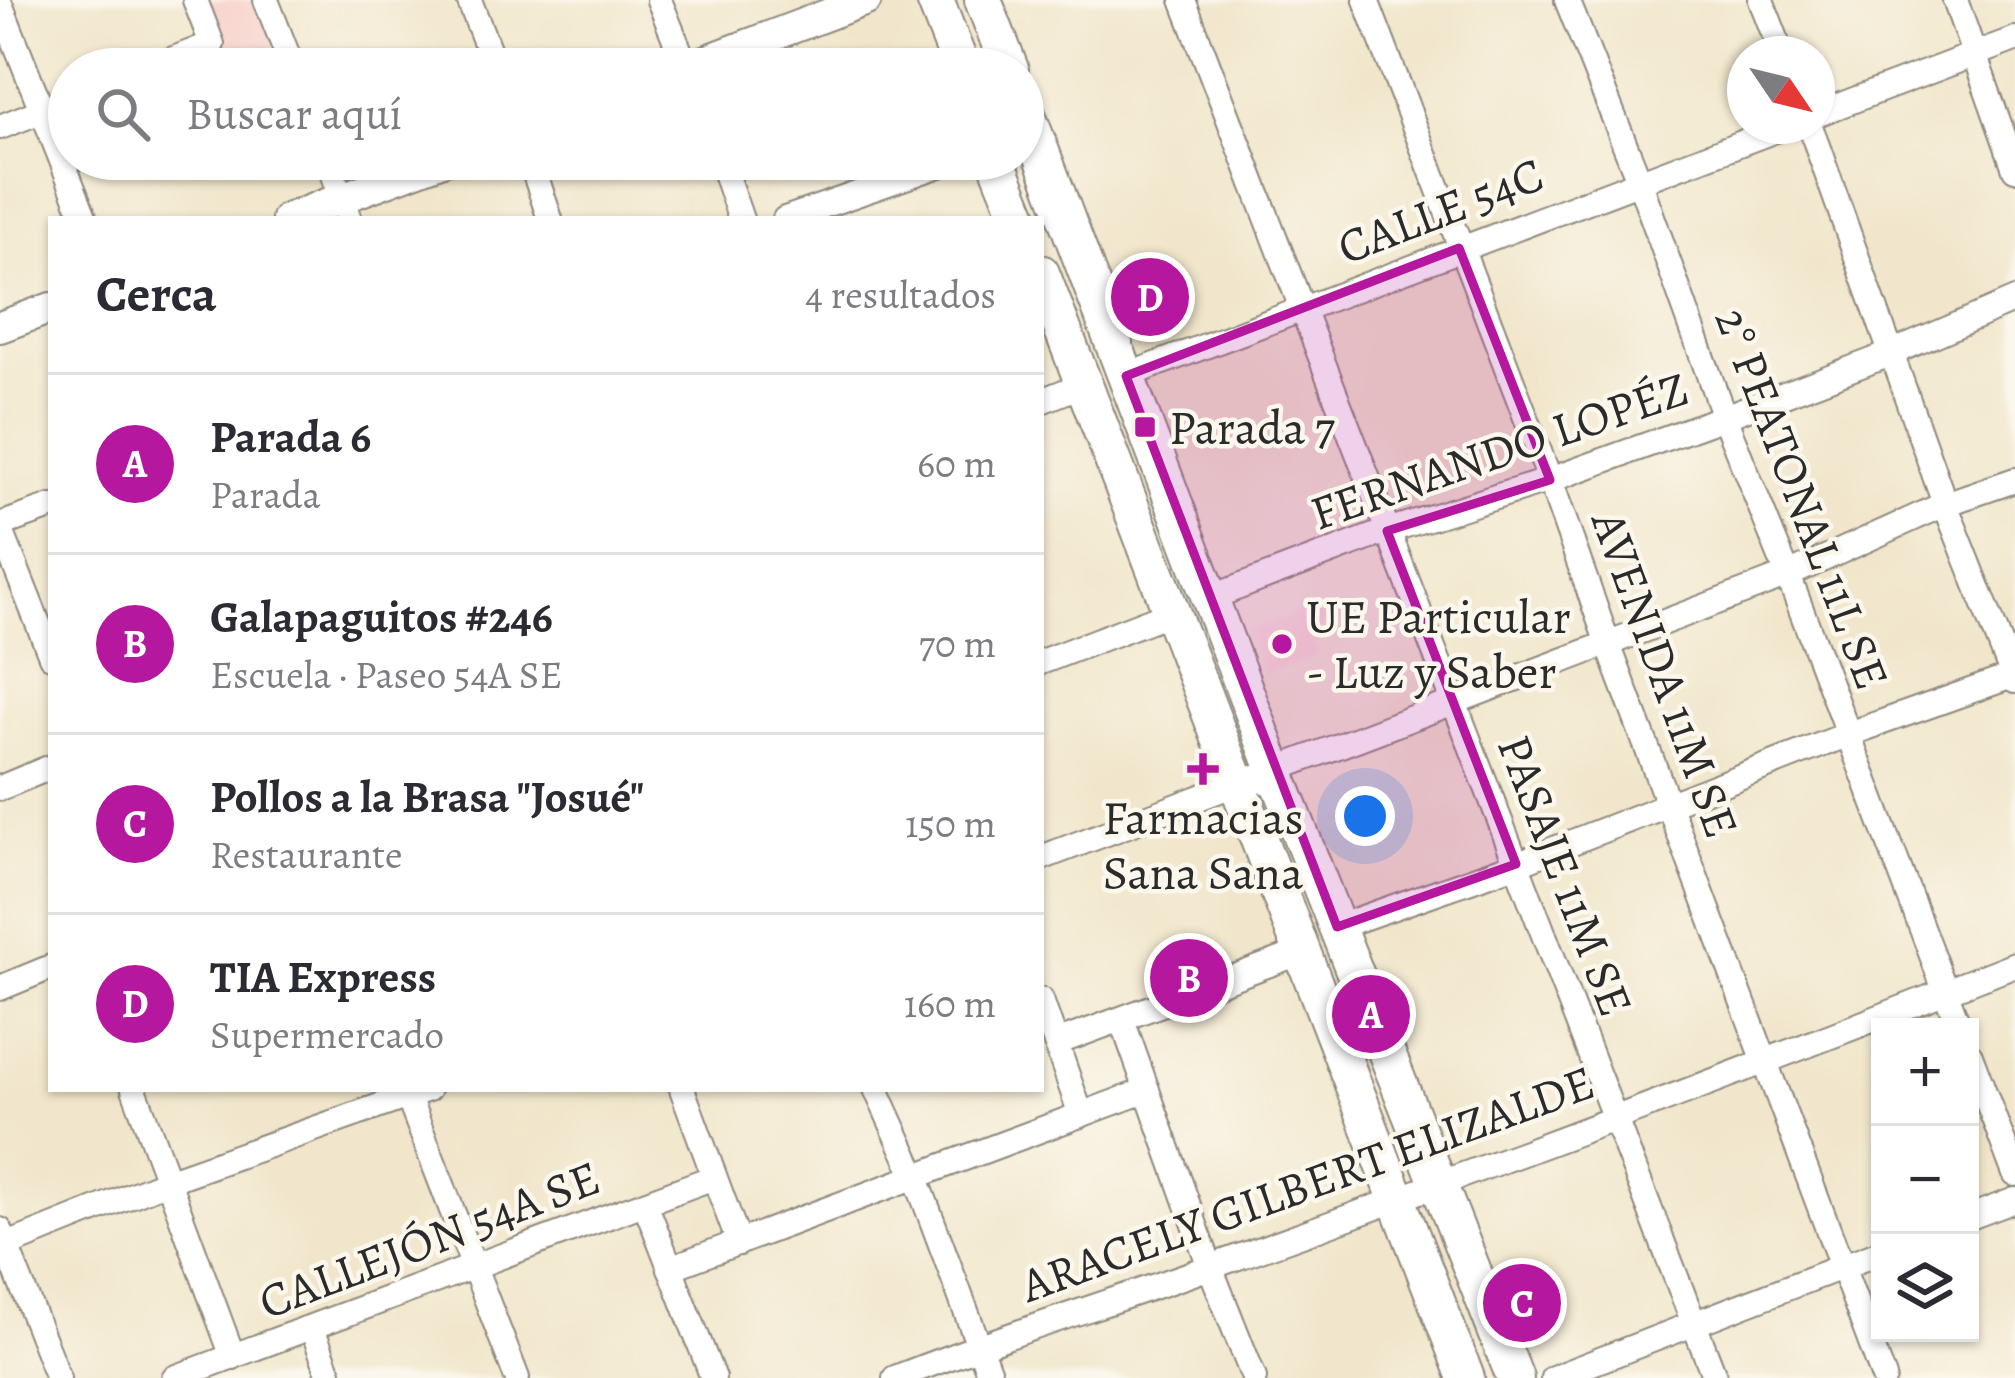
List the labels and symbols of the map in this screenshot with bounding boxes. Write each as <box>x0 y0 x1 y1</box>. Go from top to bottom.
north arrow <box>1727 36 1835 144</box>
street label: CALLE 54C <box>1328 142 1553 280</box>
pin: D <box>1111 252 1189 342</box>
street label: 2° PEATONAL 11L SE <box>1699 298 1905 699</box>
street label: FERNANDO LOPÉZ <box>1302 355 1697 546</box>
place label: Parada 7 <box>1169 395 1336 461</box>
marker: Parada 7 <box>1132 414 1158 440</box>
street label: AVENIDA 11M SE <box>1575 501 1755 847</box>
place label: UE Particular - Luz y Saber <box>1306 584 1571 705</box>
marker: UE Particular - Luz y Saber <box>1269 631 1295 657</box>
street label: PASAJE 11M SE <box>1481 725 1649 1025</box>
marker: Farmacias Sana Sana <box>1190 756 1216 782</box>
place label: Farmacias Sana Sana <box>1102 785 1304 906</box>
your location <box>1335 786 1395 846</box>
pin: B <box>1150 933 1228 1023</box>
pin: A <box>1332 969 1410 1059</box>
street label: ARACELY GILBERT ELIZALDE <box>1013 1052 1601 1314</box>
street label: CALLEJÓN 54A SE <box>250 1145 609 1335</box>
pin: C <box>1483 1258 1561 1348</box>

